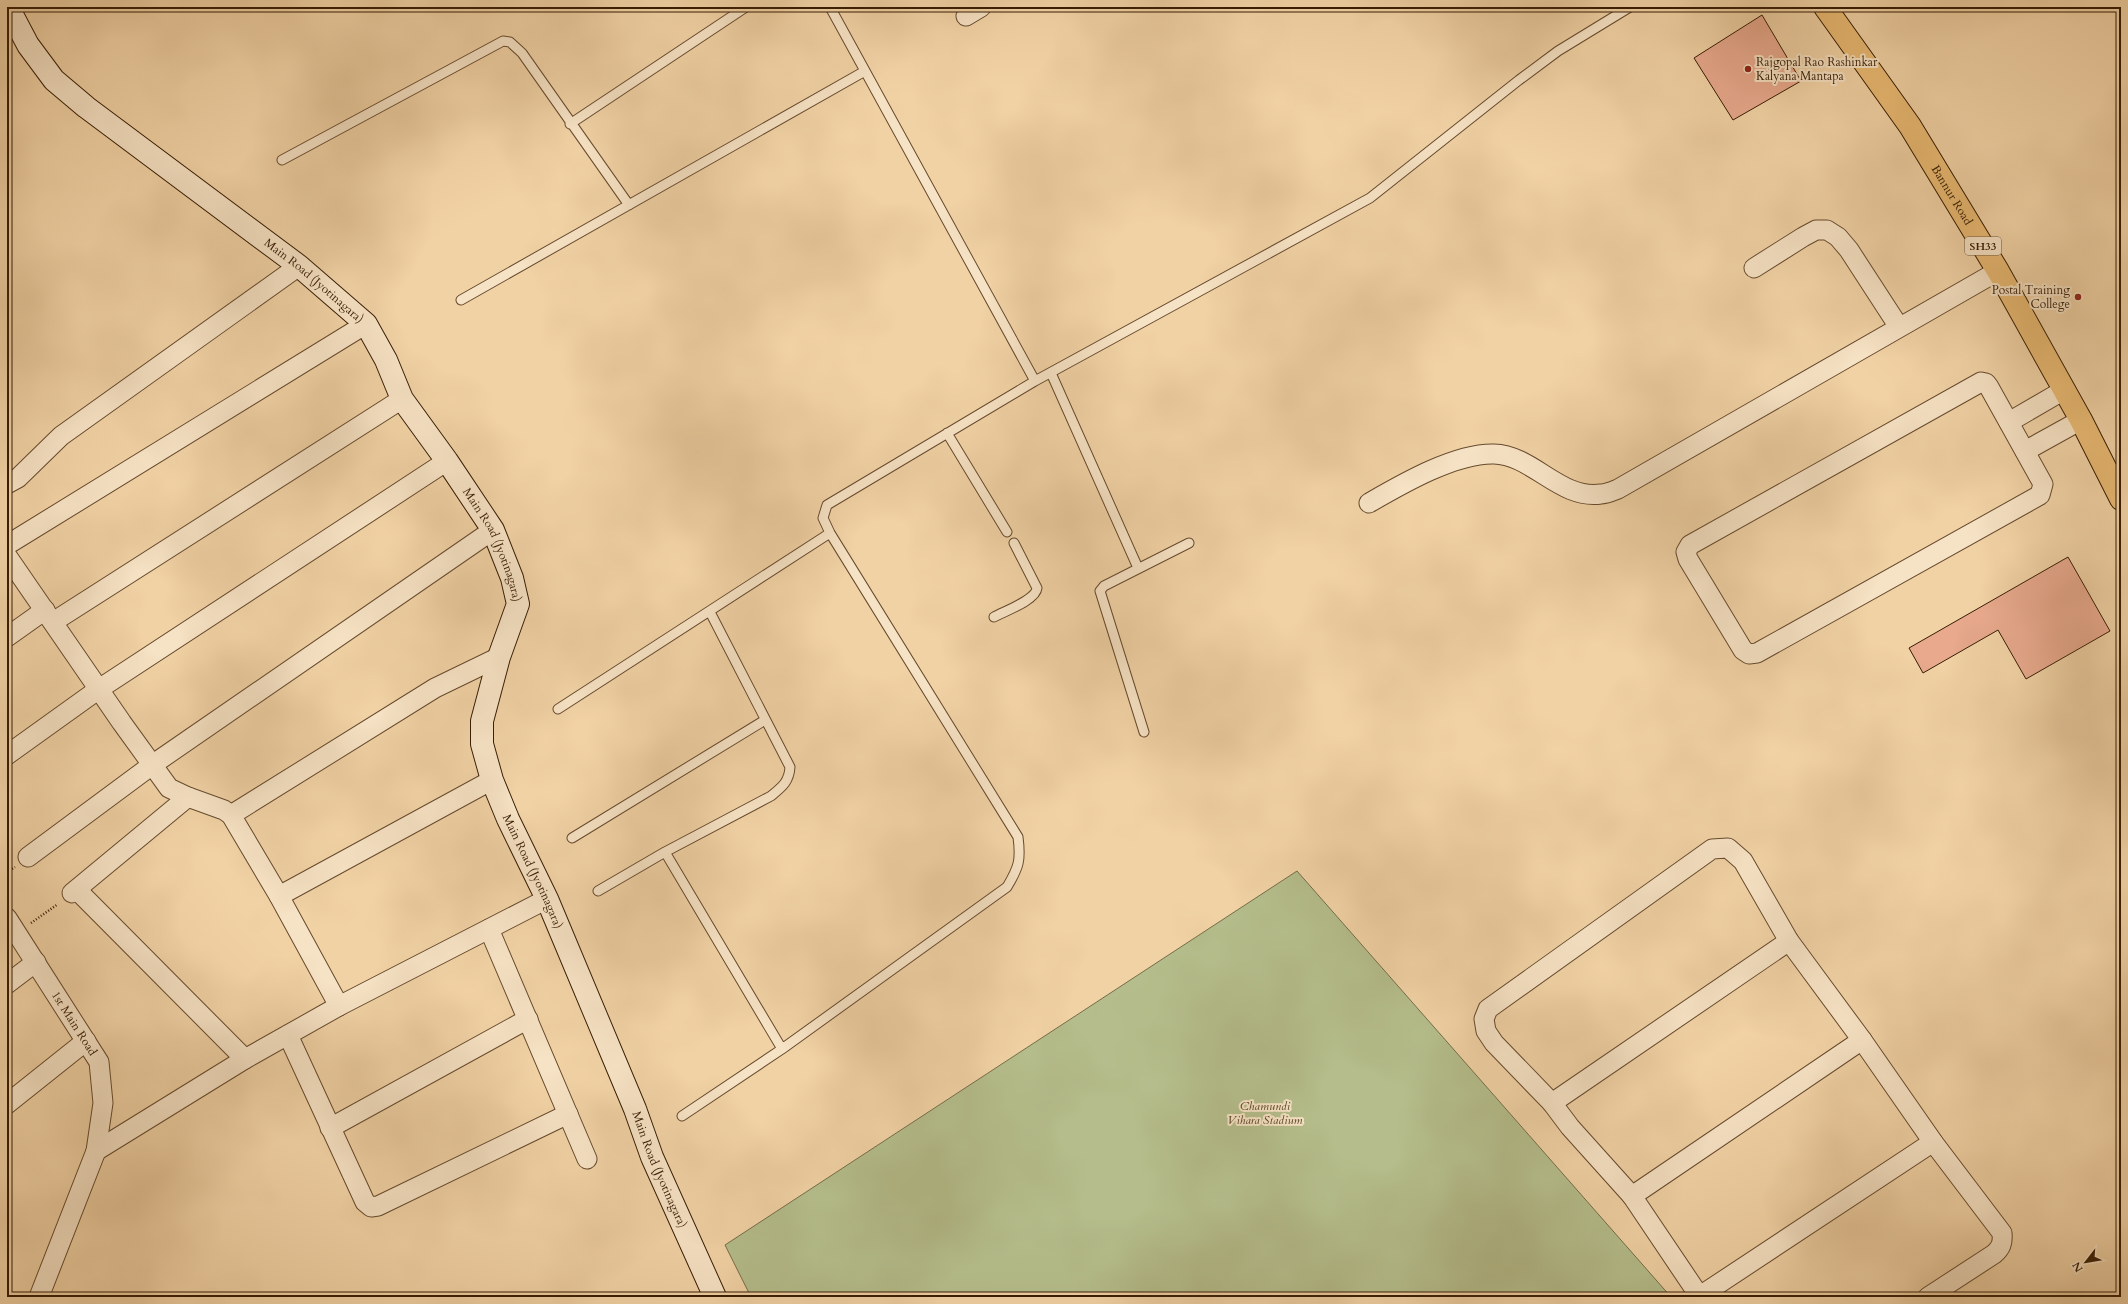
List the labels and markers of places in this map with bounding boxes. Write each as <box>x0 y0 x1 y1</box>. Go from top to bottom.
place label: Rajgopal Rao Rashinkar Kalyana Mantapa <box>1756 54 1878 84</box>
marker: Rajgopal Rao Rashinkar Kalyana Mantapa <box>1743 64 1753 74</box>
place label: Postal Training College <box>1992 282 2070 312</box>
marker: Postal Training College <box>2073 292 2083 302</box>

